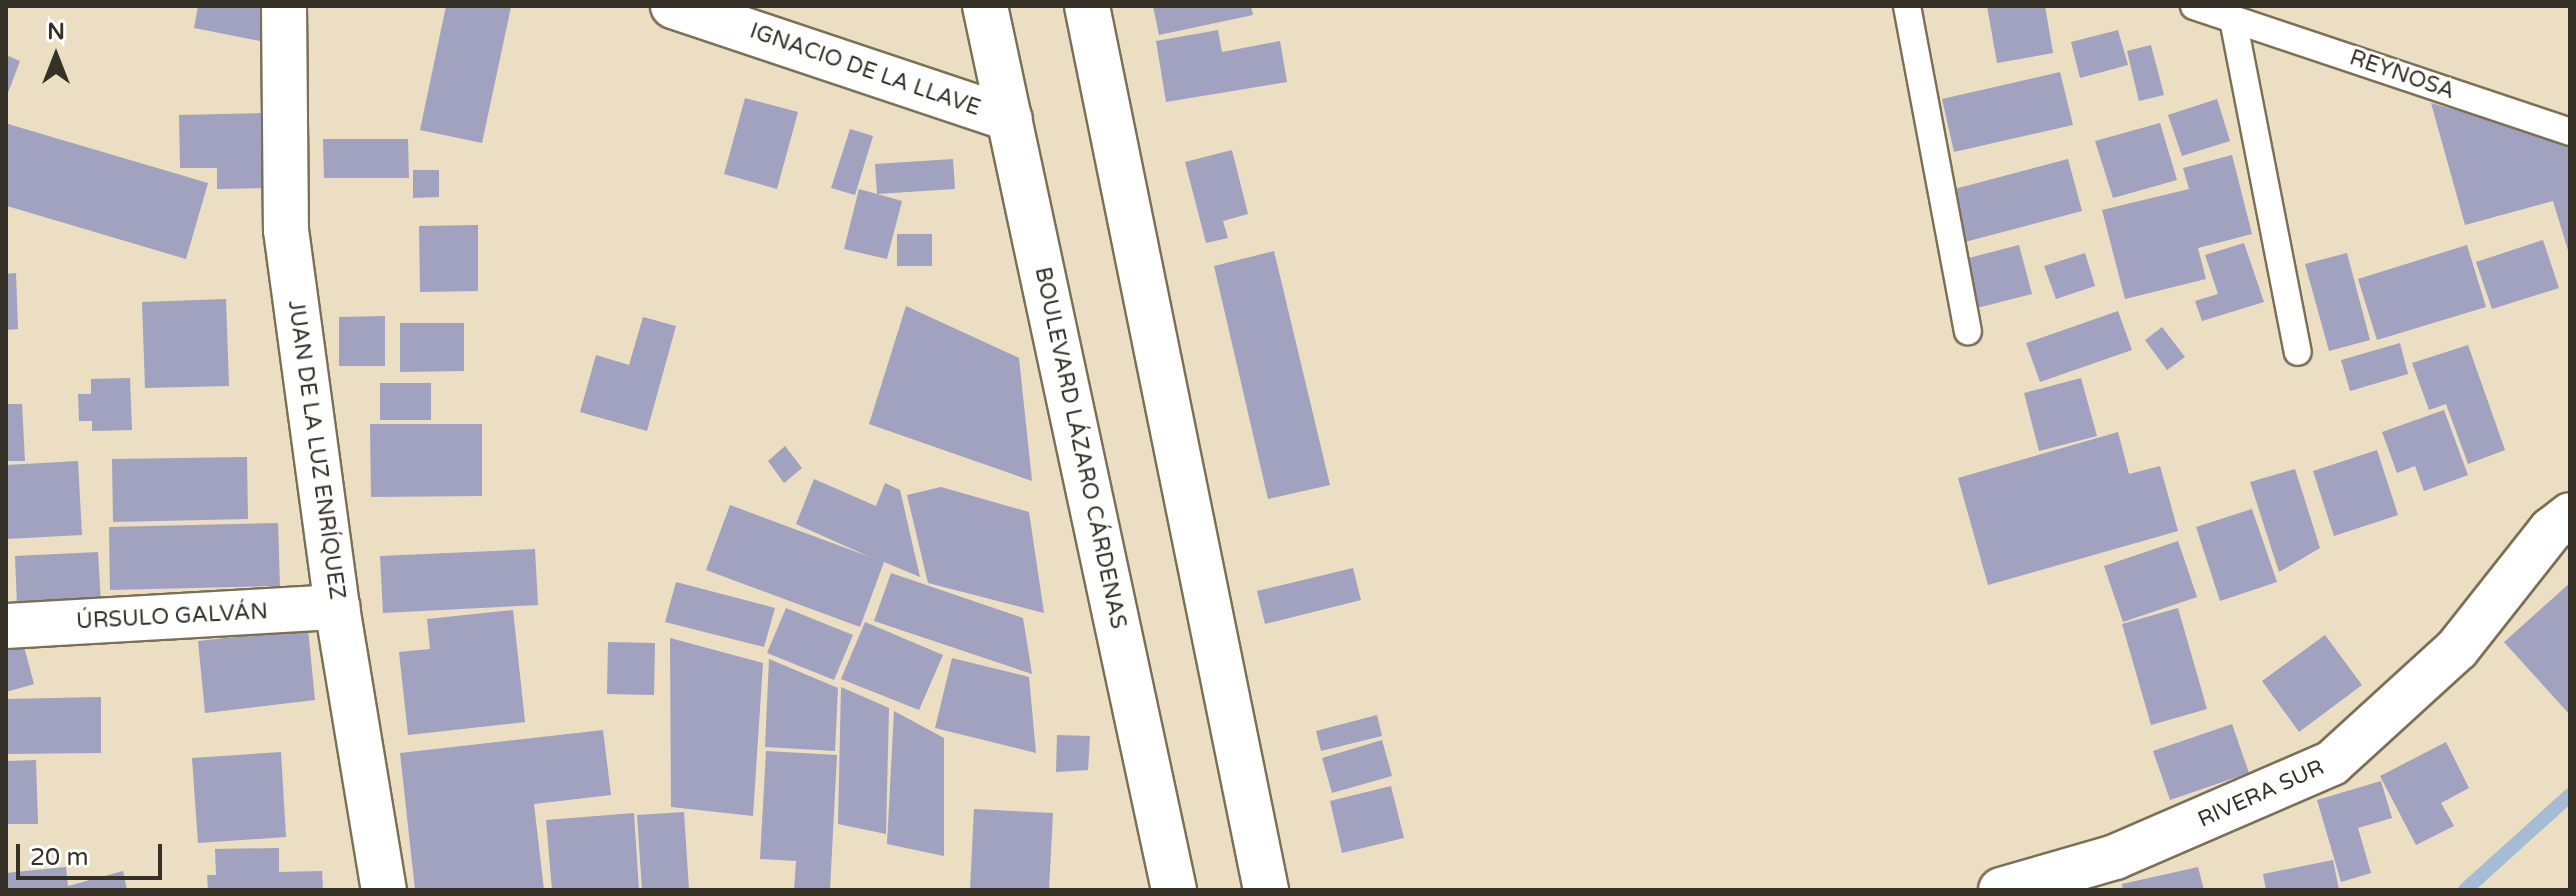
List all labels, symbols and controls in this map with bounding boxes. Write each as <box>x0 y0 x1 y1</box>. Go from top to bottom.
north arrow <box>16 16 96 96</box>
street label: IGNACIO DE LA LLAVE <box>746 18 984 122</box>
text: N <box>47 19 65 45</box>
street label: REYNOSA <box>2346 45 2458 105</box>
street label: BOULEVARD LÁZARO CÁRDENAS <box>1029 265 1131 631</box>
street label: JUAN DE LA LUZ ENRÍQUEZ <box>282 299 350 601</box>
street label: ÚRSULO GALVÁN <box>76 599 268 635</box>
street label: RIVERA SUR <box>2194 755 2328 833</box>
scale bar <box>20 828 166 878</box>
text: 20 m <box>30 843 88 872</box>

